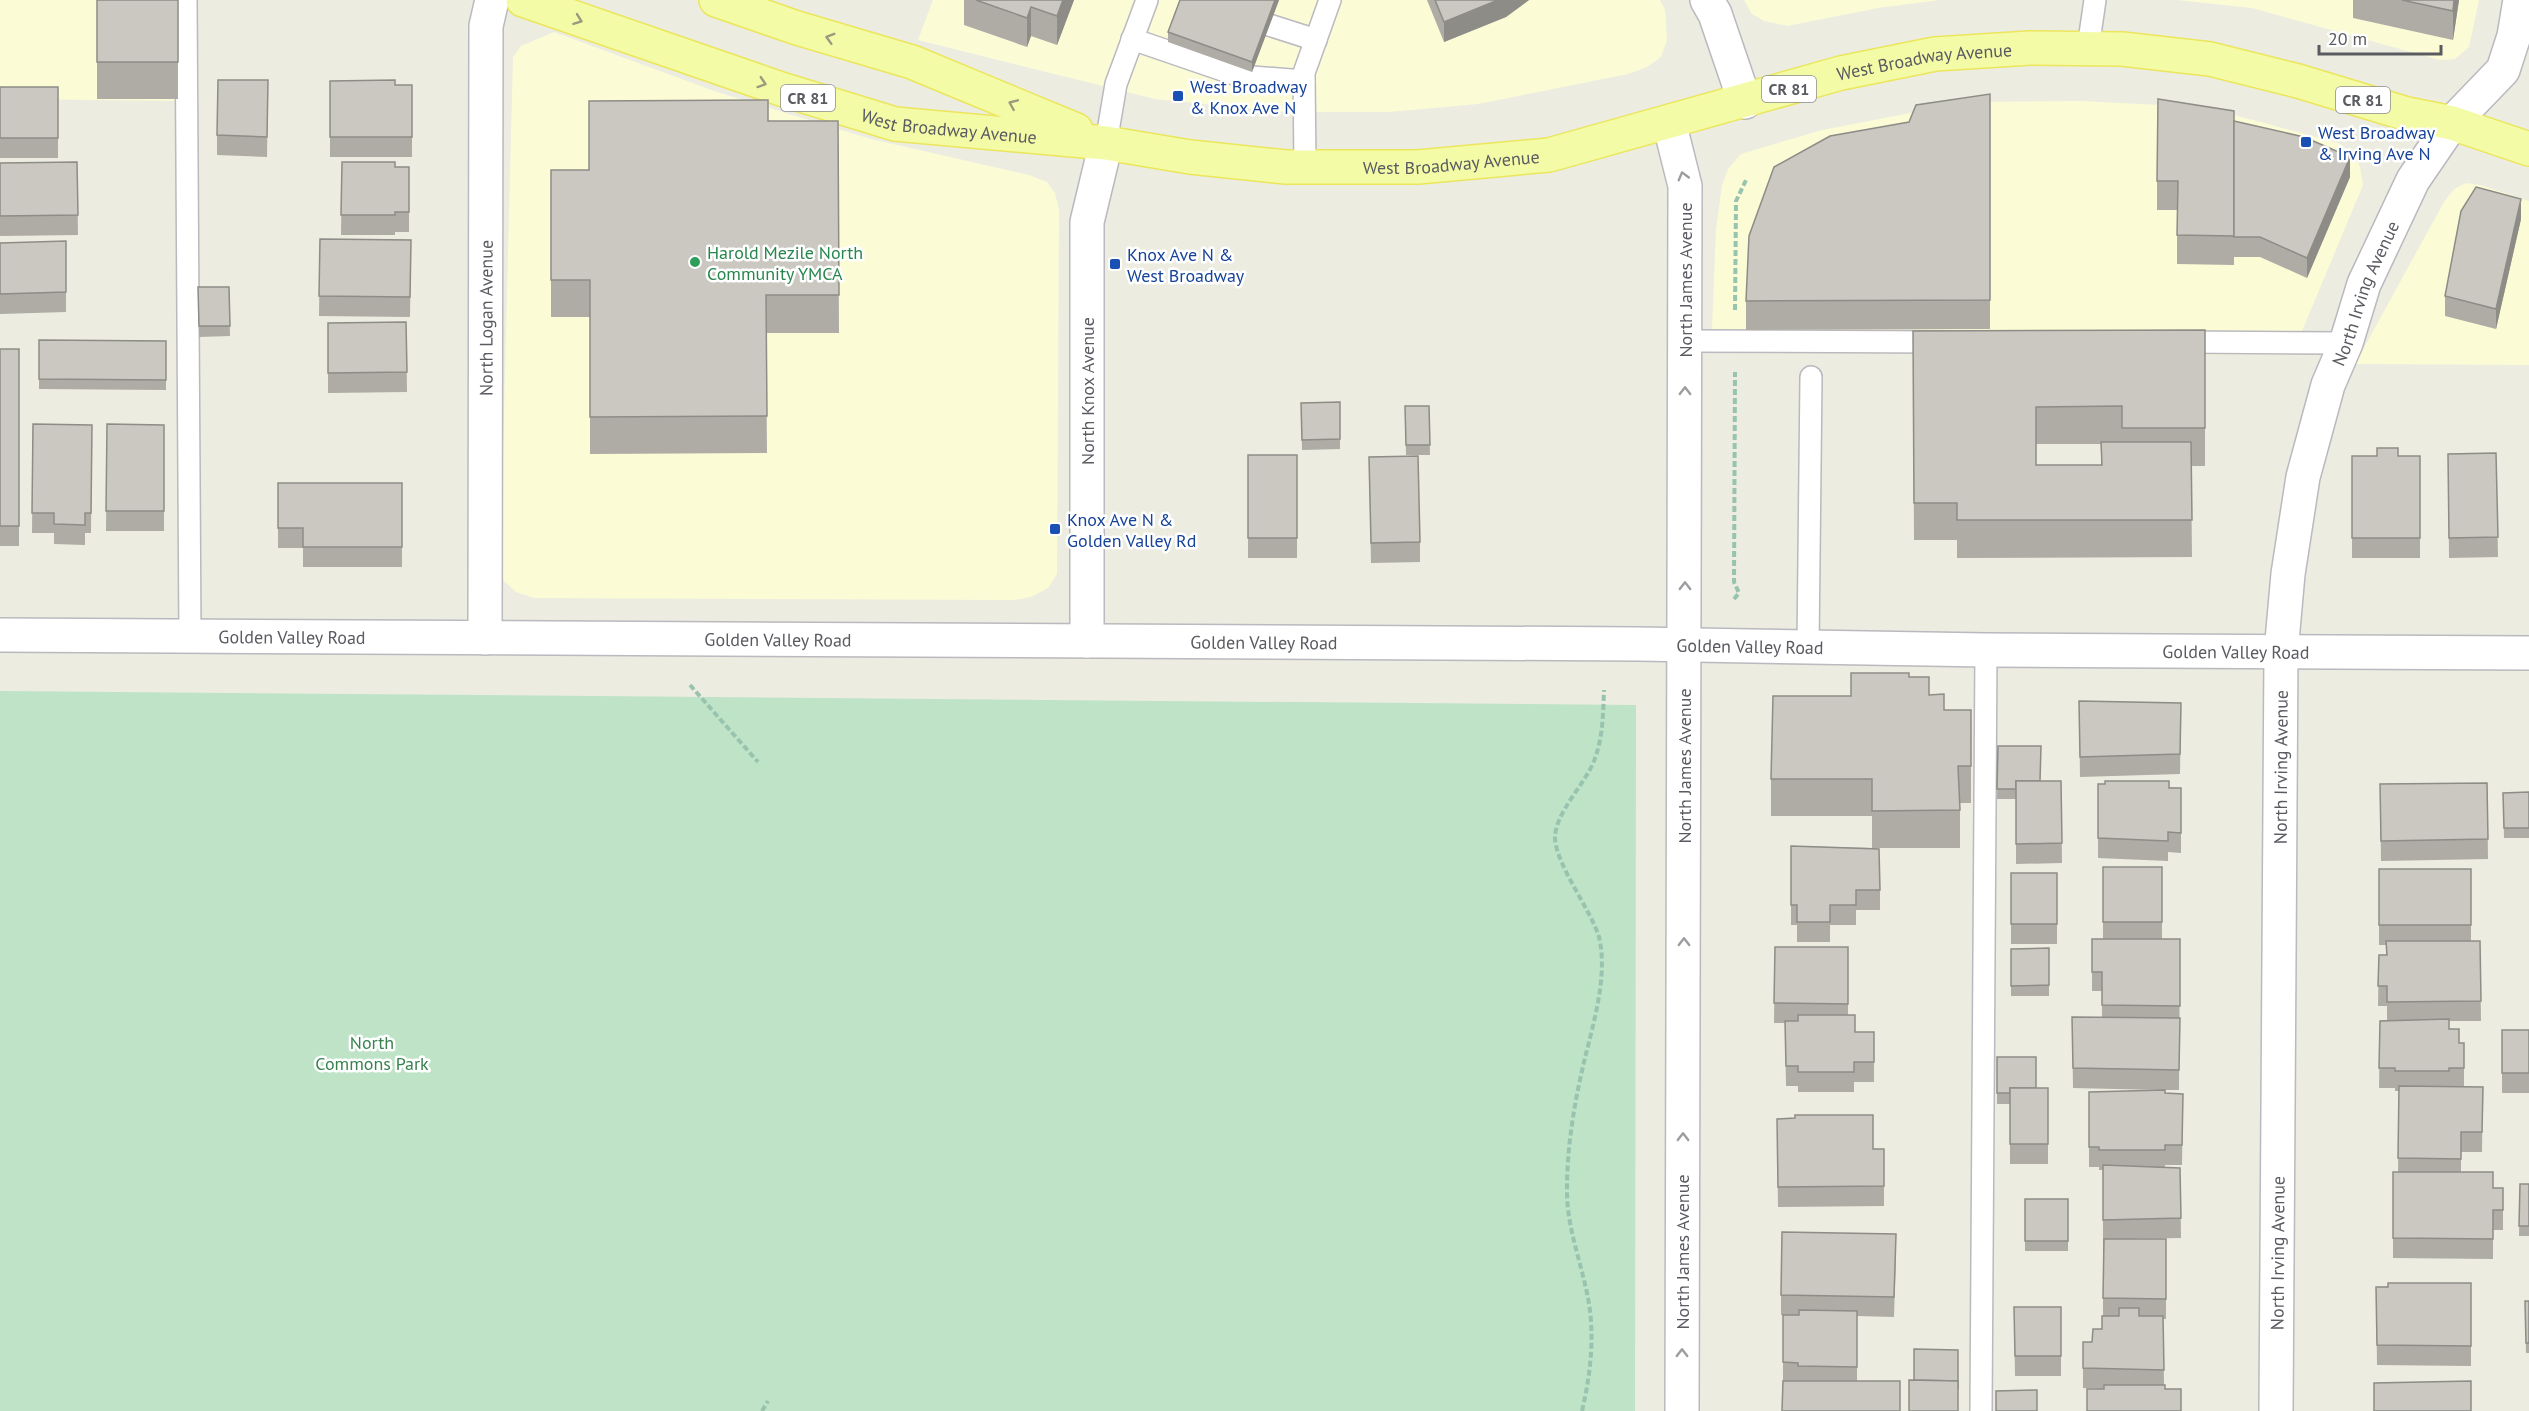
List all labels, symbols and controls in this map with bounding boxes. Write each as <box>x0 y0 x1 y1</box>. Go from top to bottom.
one-way arrow <box>572 12 583 25</box>
scale bar <box>2319 18 2440 56</box>
text: 20 m <box>2328 27 2367 50</box>
one-way arrow <box>825 33 835 45</box>
street label: West Broadway Avenue <box>1835 38 2013 85</box>
place label: West Broadway & Knox Ave N <box>1190 75 1308 119</box>
one-way arrow <box>756 76 767 88</box>
road number: CR 81 <box>1762 76 1816 102</box>
road number: CR 81 <box>781 85 835 111</box>
road number: CR 81 <box>2336 87 2390 113</box>
marker: West Broadway & Knox Ave N <box>1171 89 1185 103</box>
one-way arrow <box>1008 99 1019 111</box>
street label: West Broadway Avenue <box>858 103 1038 148</box>
place label: West Broadway & Irving Ave N <box>2318 121 2436 165</box>
marker: West Broadway & Irving Ave N <box>2299 135 2313 149</box>
street label: West Broadway Avenue <box>1363 144 1540 179</box>
one-way arrow <box>1677 171 1690 181</box>
street label: North James Avenue <box>1674 202 1697 358</box>
street label: North Irving Avenue <box>2326 217 2404 369</box>
street label: North Logan Avenue <box>474 240 497 396</box>
place label: Harold Mezile North Community YMCA <box>707 241 863 285</box>
place label: Knox Ave N & West Broadway <box>1127 243 1245 287</box>
marker: Harold Mezile North Community YMCA <box>688 255 702 269</box>
marker: Knox Ave N & West Broadway <box>1108 257 1122 271</box>
street label: North Knox Avenue <box>1076 317 1099 465</box>
one-way arrow <box>1679 387 1691 396</box>
place label: Knox Ave N & Golden Valley Rd <box>1067 508 1196 552</box>
marker: Knox Ave N & Golden Valley Rd <box>1048 522 1062 536</box>
one-way arrow <box>1679 582 1691 591</box>
street label: Golden Valley Road <box>218 625 366 649</box>
street label: Golden Valley Road <box>704 627 852 651</box>
street label: Golden Valley Road <box>1190 630 1338 654</box>
street label: Golden Valley Road <box>1676 633 1824 659</box>
street label: Golden Valley Road <box>2162 639 2310 663</box>
street label: North James Avenue <box>1673 688 1696 844</box>
street label: North Irving Avenue <box>2268 690 2292 844</box>
one-way arrow <box>1678 937 1690 946</box>
park label: North Commons Park <box>315 1031 429 1075</box>
one-way arrow <box>1677 1132 1689 1141</box>
street label: North James Avenue <box>1671 1174 1694 1330</box>
street label: North Irving Avenue <box>2265 1176 2289 1330</box>
one-way arrow <box>1676 1348 1688 1357</box>

